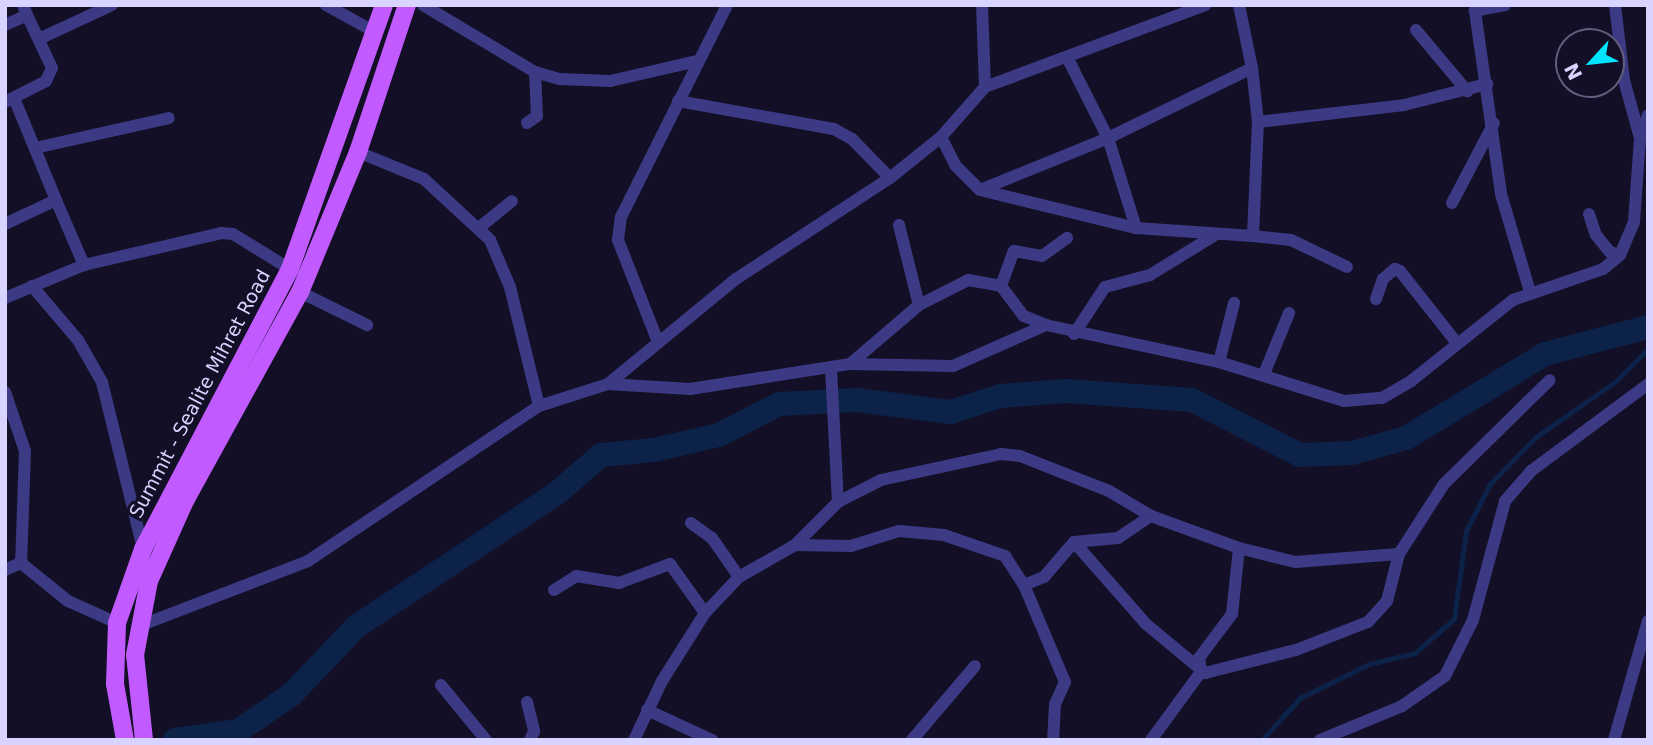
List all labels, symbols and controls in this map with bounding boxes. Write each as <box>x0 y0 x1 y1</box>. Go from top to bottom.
north arrow <box>1555 28 1625 98</box>
text: N <box>1560 60 1586 84</box>
street label: Summit - Sealite Mihret Road <box>125 266 275 522</box>

